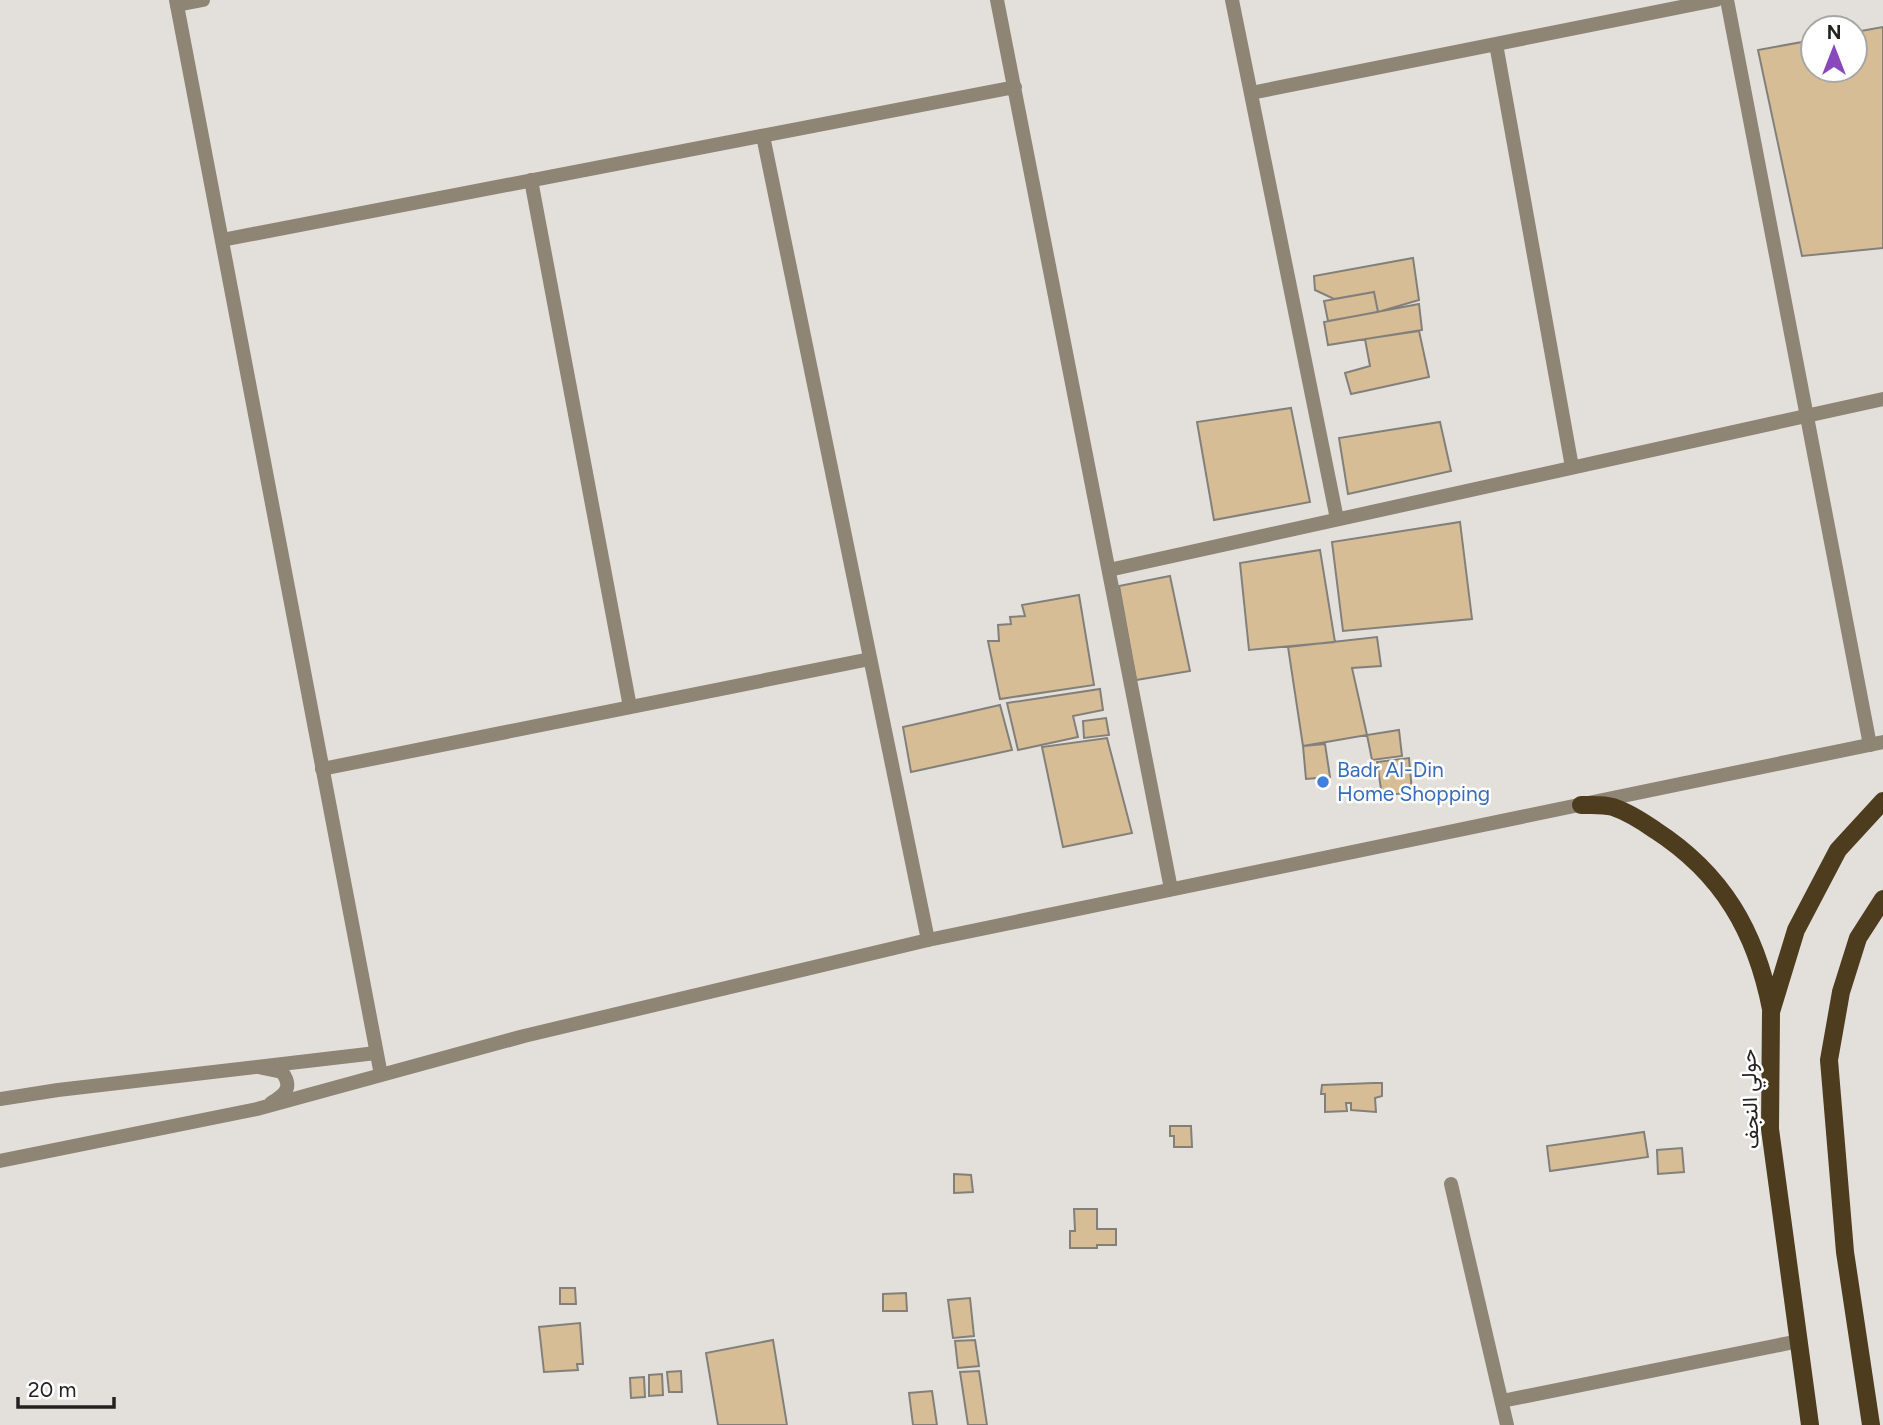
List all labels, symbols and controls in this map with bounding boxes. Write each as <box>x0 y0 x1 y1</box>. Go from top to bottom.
north arrow <box>1799 14 1869 84</box>
text: N <box>1827 21 1841 44</box>
place label: Badr Al-Din Home Shopping <box>1337 757 1490 806</box>
marker: Badr Al-Din Home Shopping <box>1315 774 1331 790</box>
street label: حولي النجف <box>1735 1048 1769 1149</box>
scale bar <box>18 1366 114 1410</box>
text: 20 m <box>28 1377 76 1402</box>

